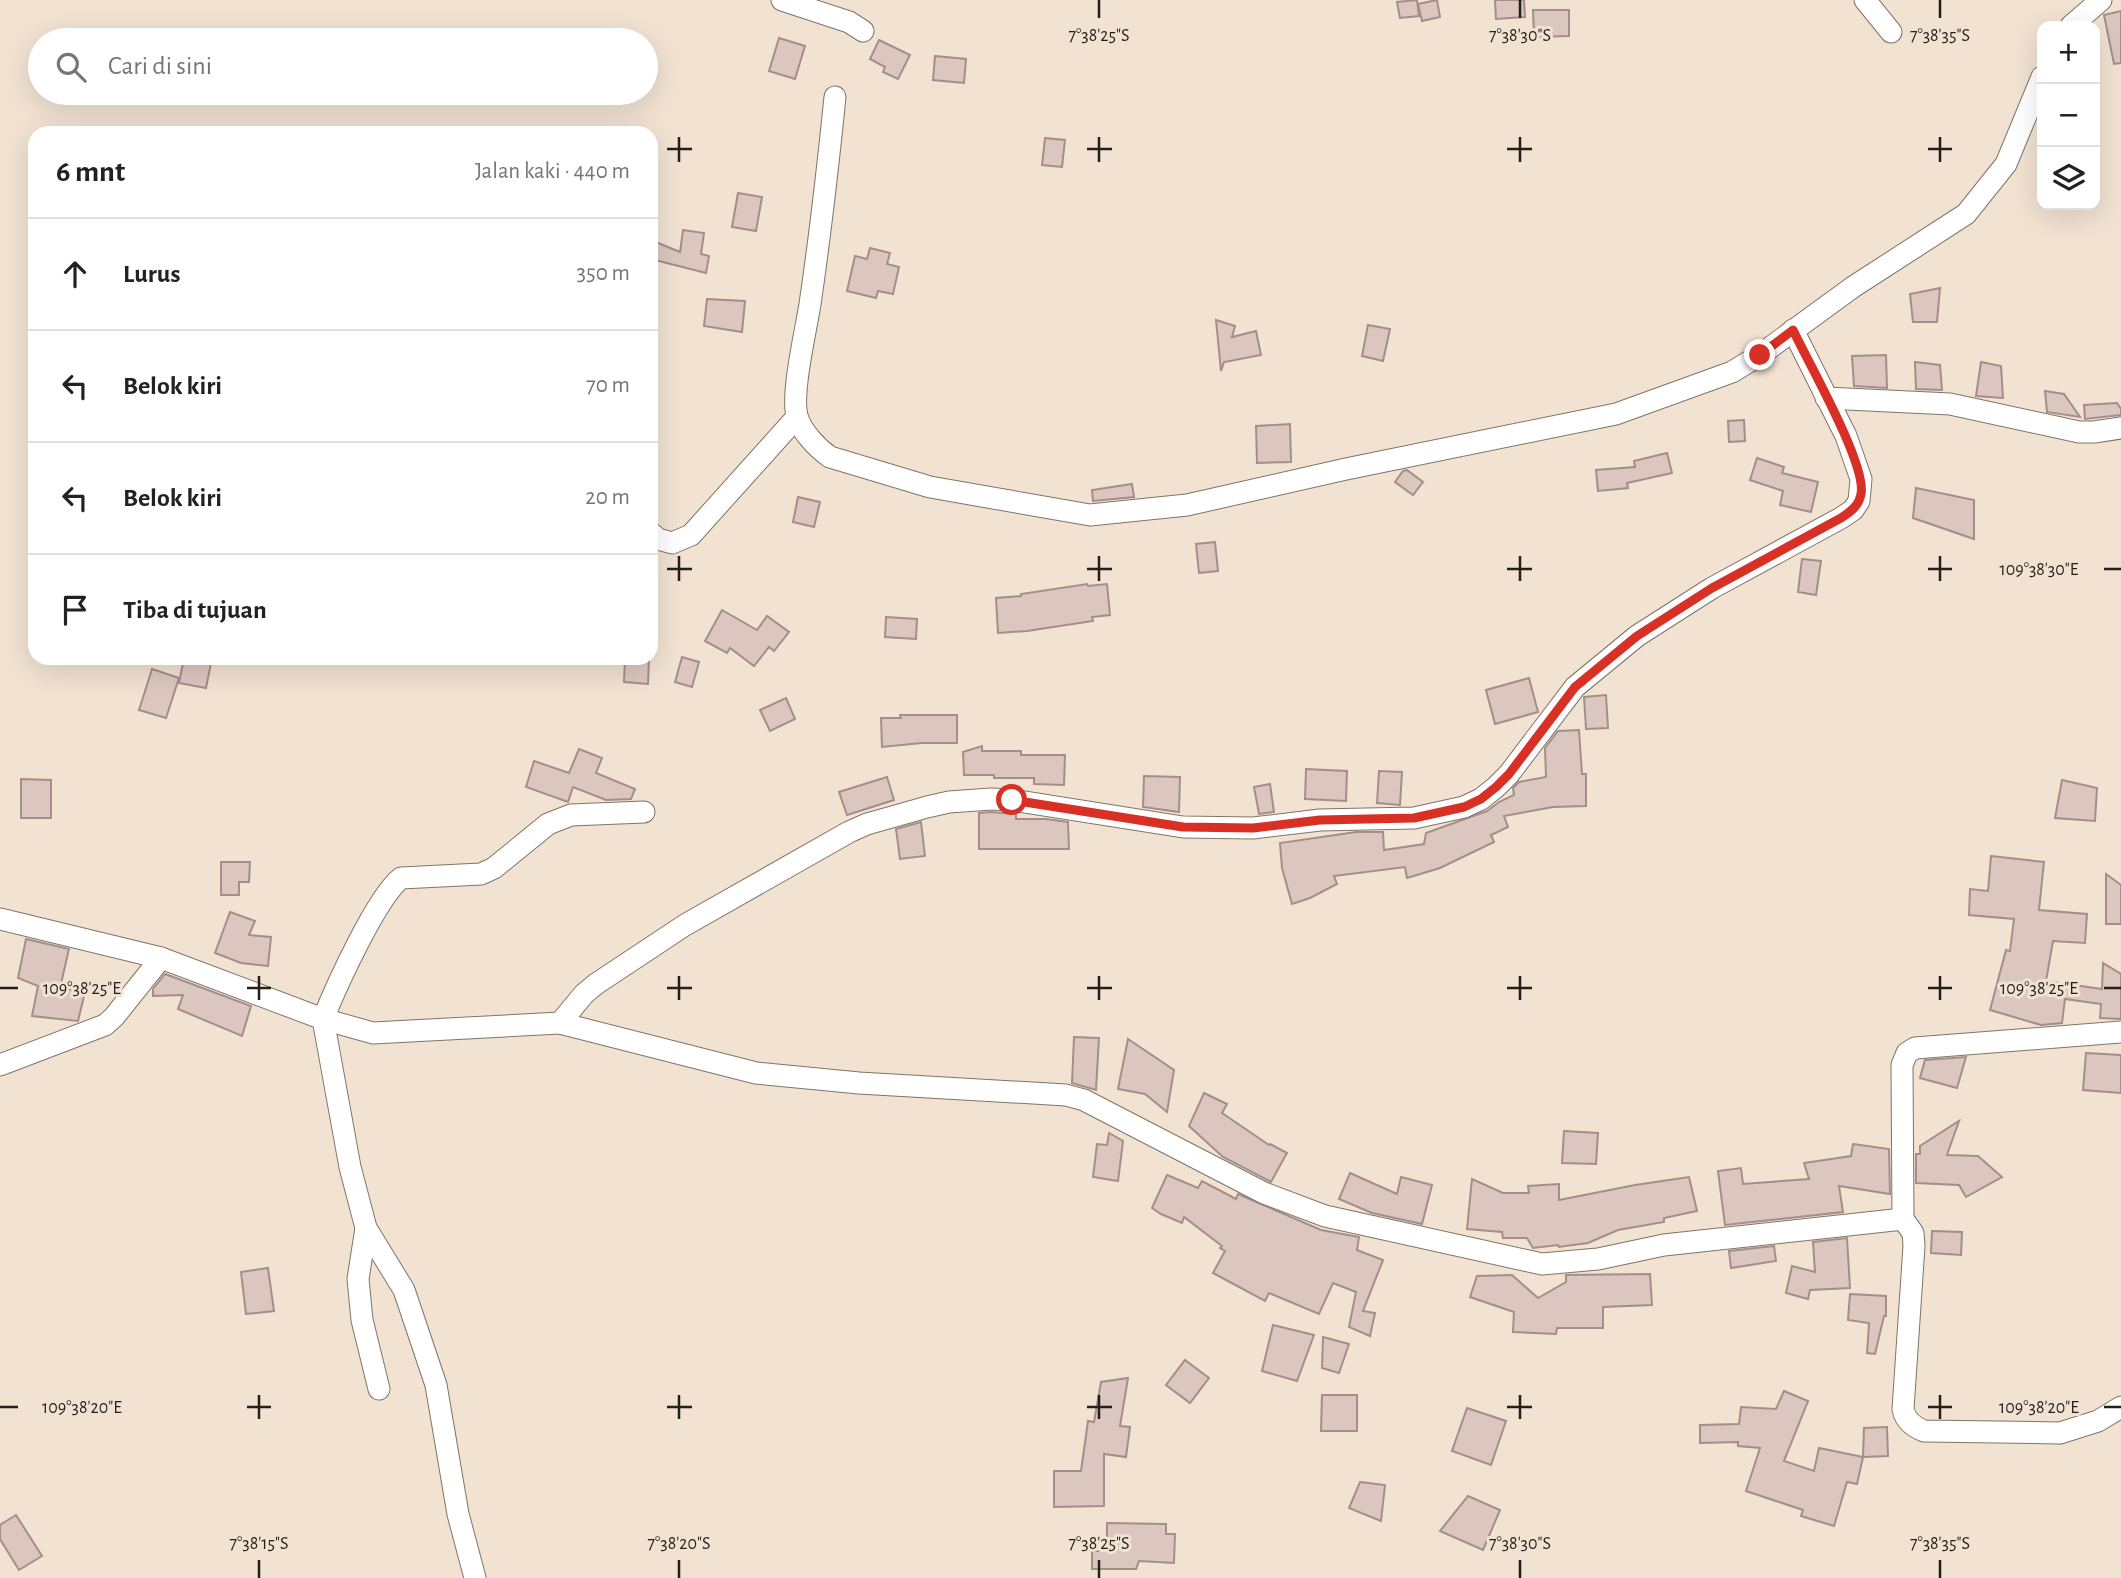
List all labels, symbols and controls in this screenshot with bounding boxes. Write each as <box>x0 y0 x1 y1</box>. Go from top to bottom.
map controls <box>2037 21 2100 210</box>
button: + <box>2037 21 2100 84</box>
text: 7°38'25"S <box>1069 27 1129 45</box>
text: 7°38'30"S <box>1489 27 1551 45</box>
text: 7°38'35"S <box>1910 27 1970 45</box>
search box <box>28 28 658 105</box>
icon: search <box>52 48 90 86</box>
text: Cari di sini <box>108 53 212 79</box>
button: − <box>2037 84 2100 147</box>
button: layers <box>2037 147 2100 210</box>
text: 6 mnt <box>56 157 125 187</box>
text: Jalan kaki · 440 m <box>475 160 630 183</box>
icon: ahead <box>56 255 94 293</box>
text: Lurus <box>123 261 180 287</box>
text: 350 m <box>577 262 630 285</box>
route end <box>1744 339 1775 370</box>
icon: left <box>56 367 94 405</box>
text: Belok kiri <box>123 373 222 399</box>
text: 70 m <box>586 374 630 397</box>
icon: left <box>56 479 94 517</box>
text: Belok kiri <box>123 485 222 511</box>
text: 20 m <box>585 486 630 509</box>
text: 109°38'30"E <box>1999 561 2079 579</box>
icon: arrive <box>56 591 94 629</box>
text: Tiba di tujuan <box>123 597 267 623</box>
route start <box>996 784 1027 815</box>
text: 109°38'25"E <box>43 980 121 998</box>
text: 109°38'25"E <box>2000 980 2078 998</box>
text: 109°38'20"E <box>42 1399 122 1417</box>
text: 109°38'20"E <box>1999 1399 2079 1417</box>
text: 7°38'15"S <box>230 1535 288 1553</box>
text: 7°38'20"S <box>648 1535 710 1553</box>
text: 7°38'25"S <box>1069 1535 1129 1553</box>
text: 7°38'30"S <box>1489 1535 1551 1553</box>
text: 7°38'35"S <box>1910 1535 1970 1553</box>

